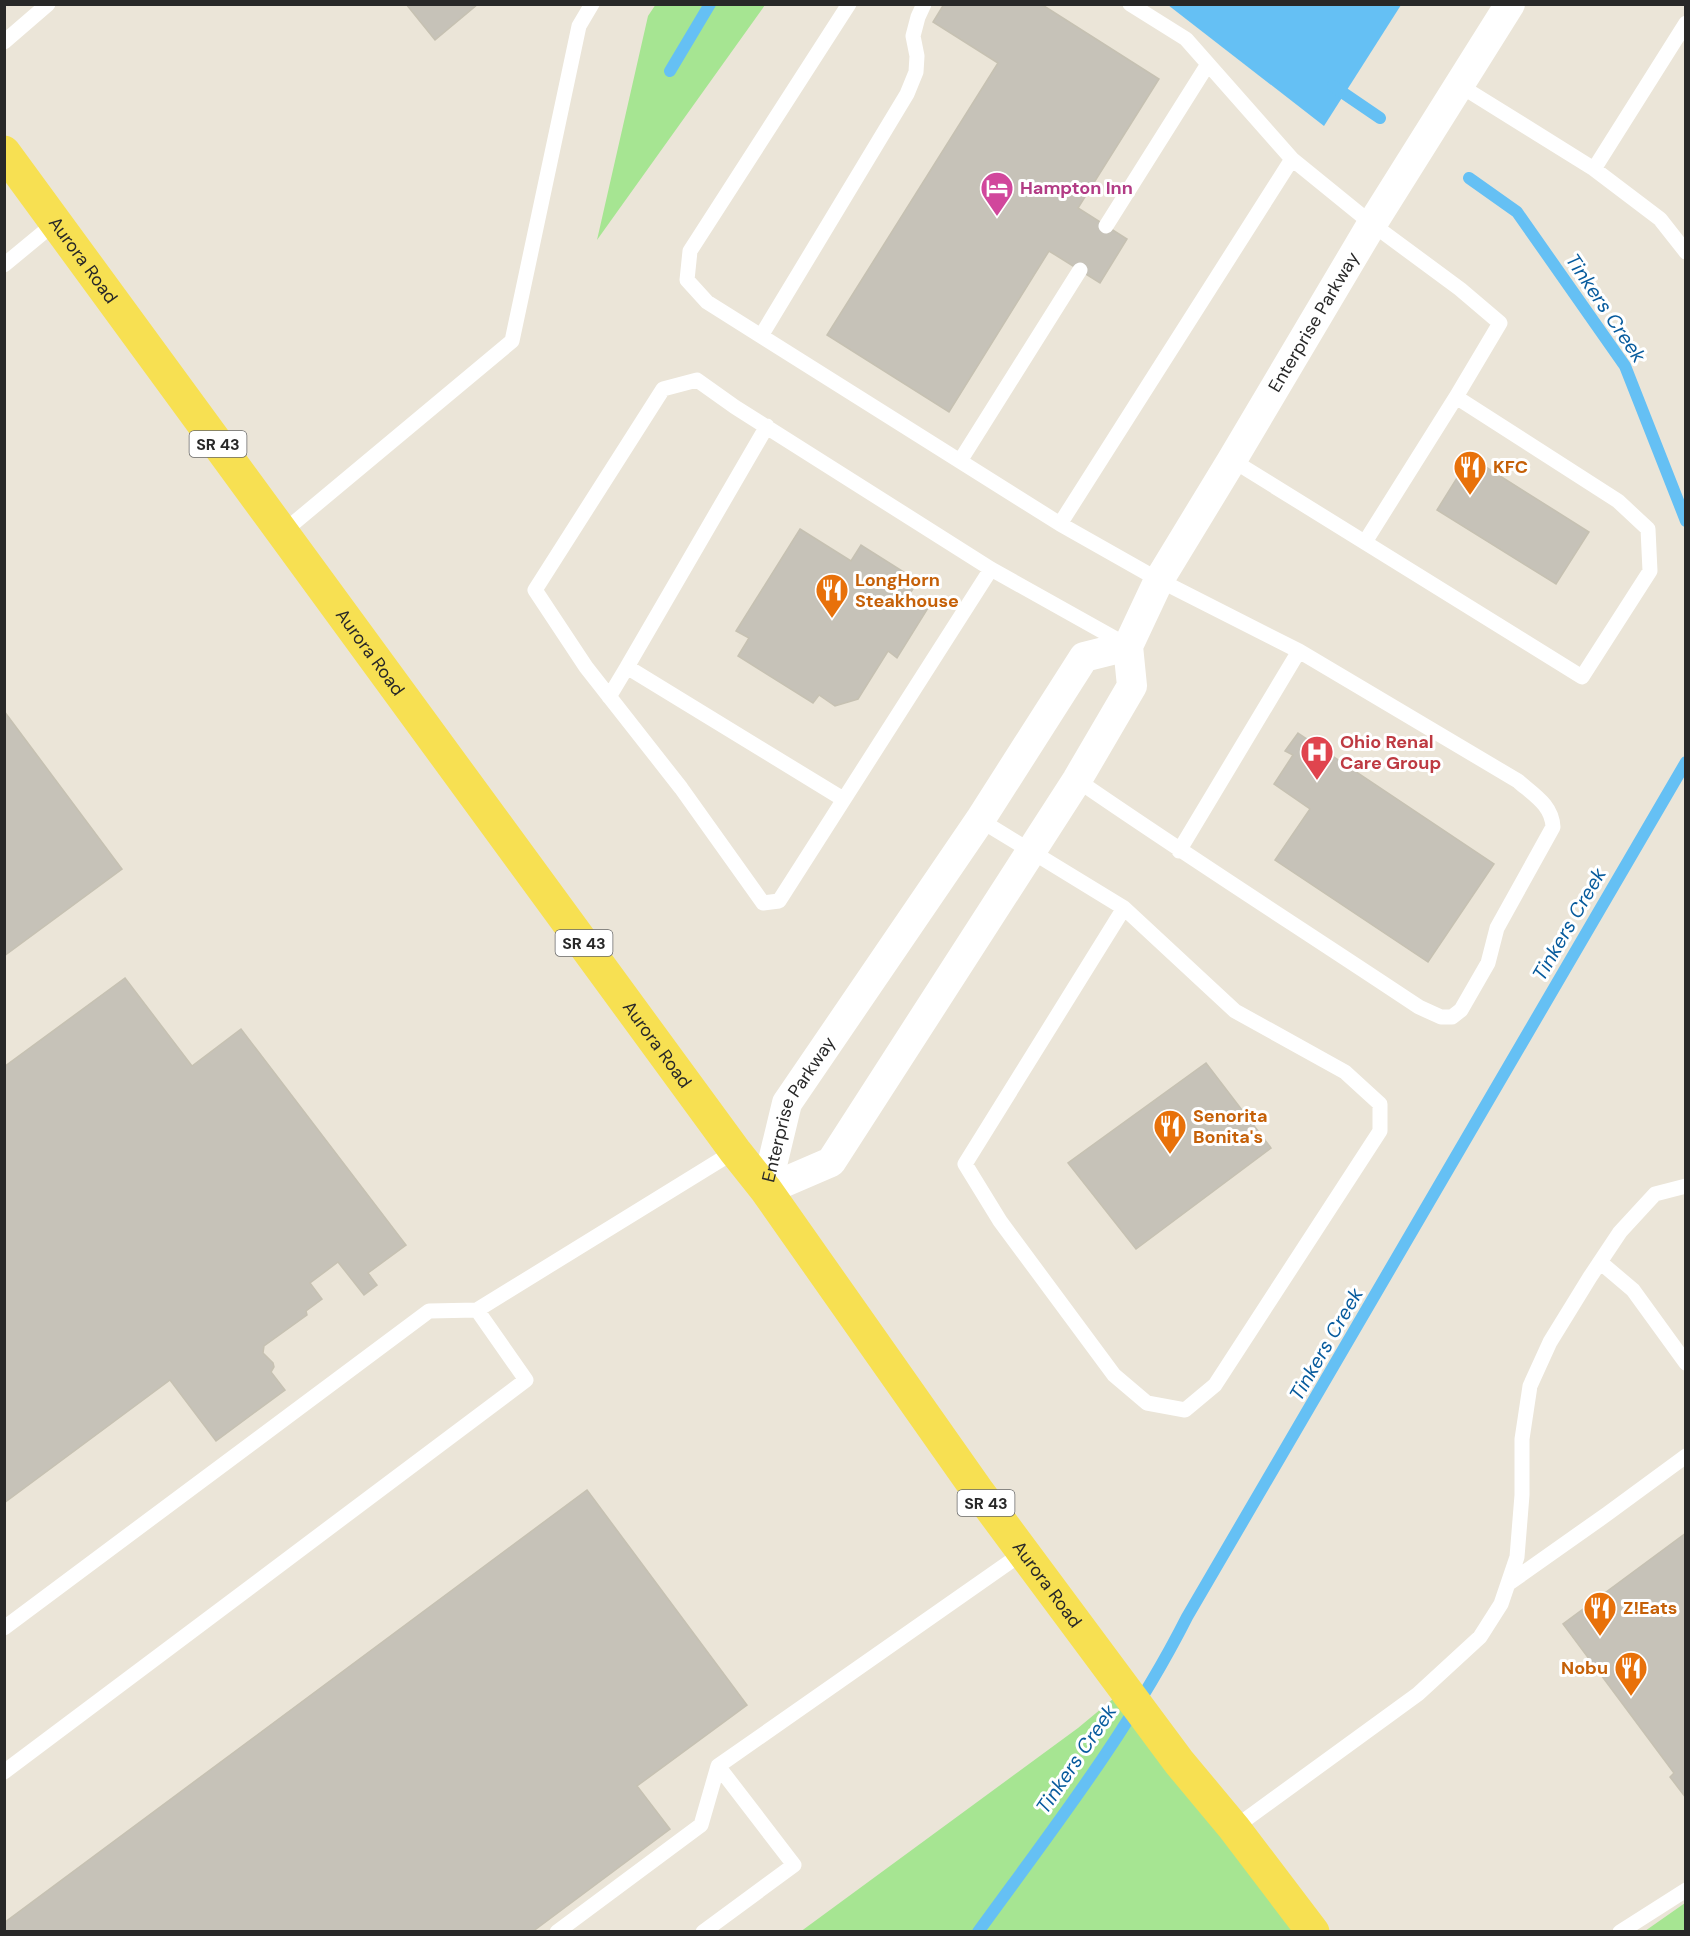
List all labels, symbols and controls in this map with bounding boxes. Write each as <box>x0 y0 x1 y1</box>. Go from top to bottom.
hotel icon: Hampton Inn <box>979 170 1015 217</box>
place label: Hampton Inn <box>1020 176 1133 200</box>
street label: Aurora Road <box>43 212 123 309</box>
street label: Enterprise Parkway <box>1263 248 1365 397</box>
water label: Tinkers Creek <box>1560 248 1653 368</box>
road number: SR 43 <box>190 431 246 457</box>
restaurant icon: KFC <box>1452 449 1488 496</box>
place label: KFC <box>1493 455 1528 479</box>
place label: LongHorn Steakhouse <box>855 568 959 613</box>
restaurant icon: LongHorn Steakhouse <box>814 572 850 619</box>
street label: Aurora Road <box>330 604 410 701</box>
place label: Ohio Renal Care Group <box>1340 730 1441 775</box>
hospital icon: Ohio Renal Care Group <box>1299 734 1335 781</box>
water label: Tinkers Creek <box>1526 862 1612 985</box>
road number: SR 43 <box>556 930 612 956</box>
street label: Aurora Road <box>617 996 697 1093</box>
street label: Enterprise Parkway <box>756 1032 841 1185</box>
place label: Senorita Bonita's <box>1193 1104 1267 1149</box>
restaurant icon: Senorita Bonita's <box>1152 1108 1188 1155</box>
water label: Tinkers Creek <box>1283 1282 1369 1405</box>
road number: SR 43 <box>958 1490 1014 1516</box>
street label: Aurora Road <box>1007 1536 1087 1633</box>
restaurant icon: Z!Eats <box>1582 1590 1618 1637</box>
place label: Z!Eats <box>1623 1596 1677 1620</box>
restaurant icon: Nobu <box>1613 1650 1649 1697</box>
place label: Nobu <box>1561 1656 1608 1680</box>
water label: Tinkers Creek <box>1030 1699 1123 1819</box>

